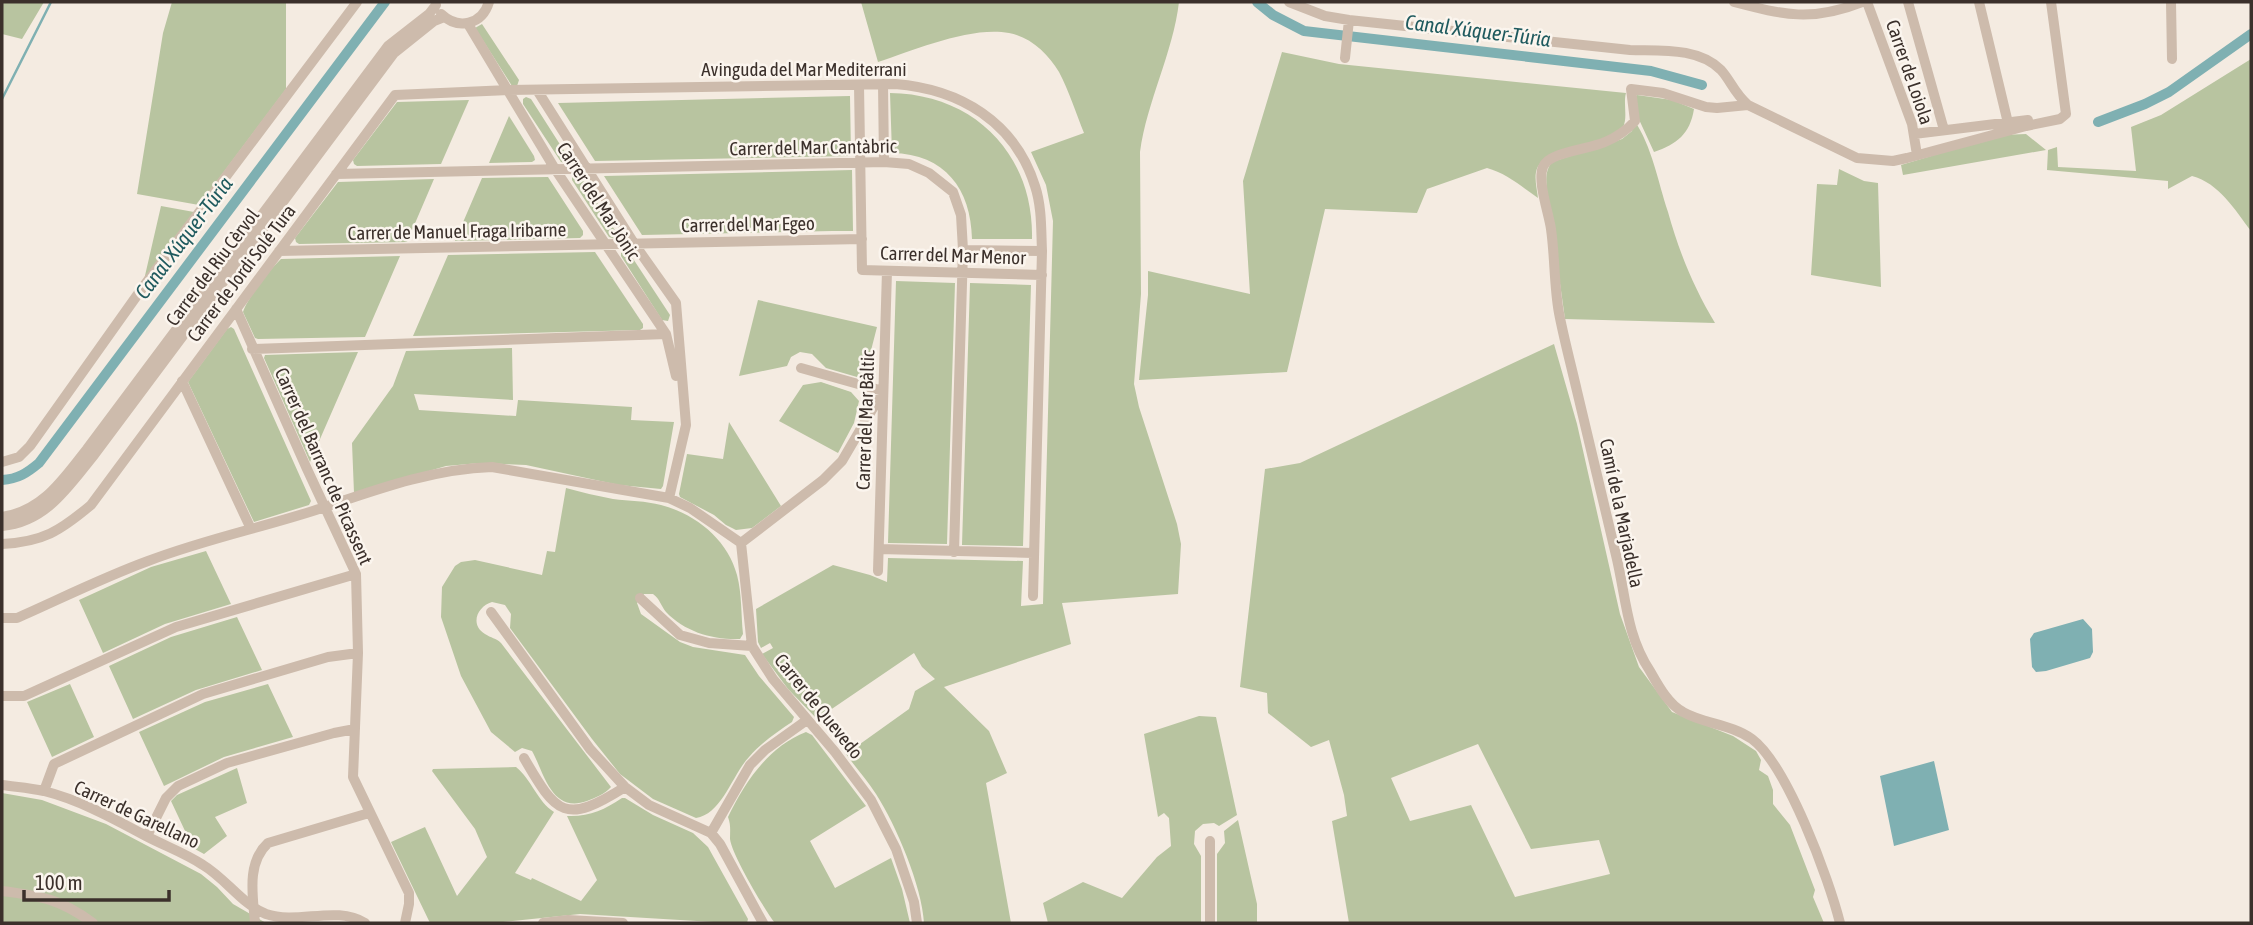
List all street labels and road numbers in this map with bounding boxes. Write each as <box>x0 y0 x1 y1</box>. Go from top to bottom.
street label: Carrer de Loiola <box>1882 17 1938 127</box>
street label: Avinguda del Mar Mediterrani <box>701 58 907 80</box>
street label: Carrer del Mar Cantàbric <box>729 135 898 159</box>
street label: Carrer del Mar Jònic <box>553 138 646 265</box>
street label: Carrer de Jordi Solé Tura <box>182 200 300 346</box>
street label: Carrer del Riu Cèrvol <box>161 204 263 330</box>
street label: Carrer del Mar Egeo <box>681 212 815 236</box>
street label: Carrer de Manuel Fraga Iribarne <box>348 218 566 244</box>
street label: Carrer del Mar Menor <box>880 241 1027 269</box>
street label: Carrer del Mar Bàltic <box>852 349 878 490</box>
street label: Carrer del Barranc de Picassent <box>271 364 377 568</box>
street label: Camí de la Marjadella <box>1595 437 1649 589</box>
street label: Carrer de Quevedo <box>770 649 868 763</box>
street label: Carrer de Garellano <box>71 775 203 853</box>

